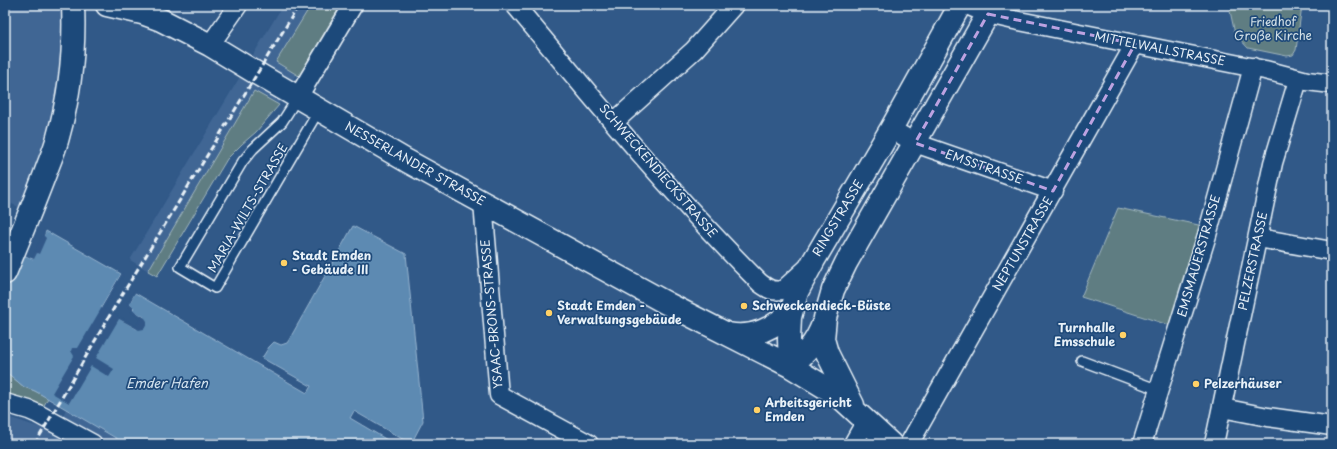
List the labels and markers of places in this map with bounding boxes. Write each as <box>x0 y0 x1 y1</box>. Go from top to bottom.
place label: Stadt Emden - Gebäude III <box>292 246 371 278</box>
marker: Stadt Emden - Gebäude III <box>279 258 289 268</box>
place label: Stadt Emden - Verwaltungsgebäude <box>557 296 682 328</box>
place label: Schweckendieck-Büste <box>752 296 891 314</box>
marker: Schweckendieck-Büste <box>739 301 749 311</box>
marker: Stadt Emden - Verwaltungsgebäude <box>544 308 554 318</box>
place label: Turnhalle Emsschule <box>1054 318 1115 350</box>
marker: Turnhalle Emsschule <box>1118 330 1128 340</box>
place label: Pelzerhäuser <box>1204 374 1283 392</box>
marker: Pelzerhäuser <box>1191 379 1201 389</box>
place label: Arbeitsgericht Emden <box>764 393 852 425</box>
marker: Arbeitsgericht Emden <box>752 405 762 415</box>

